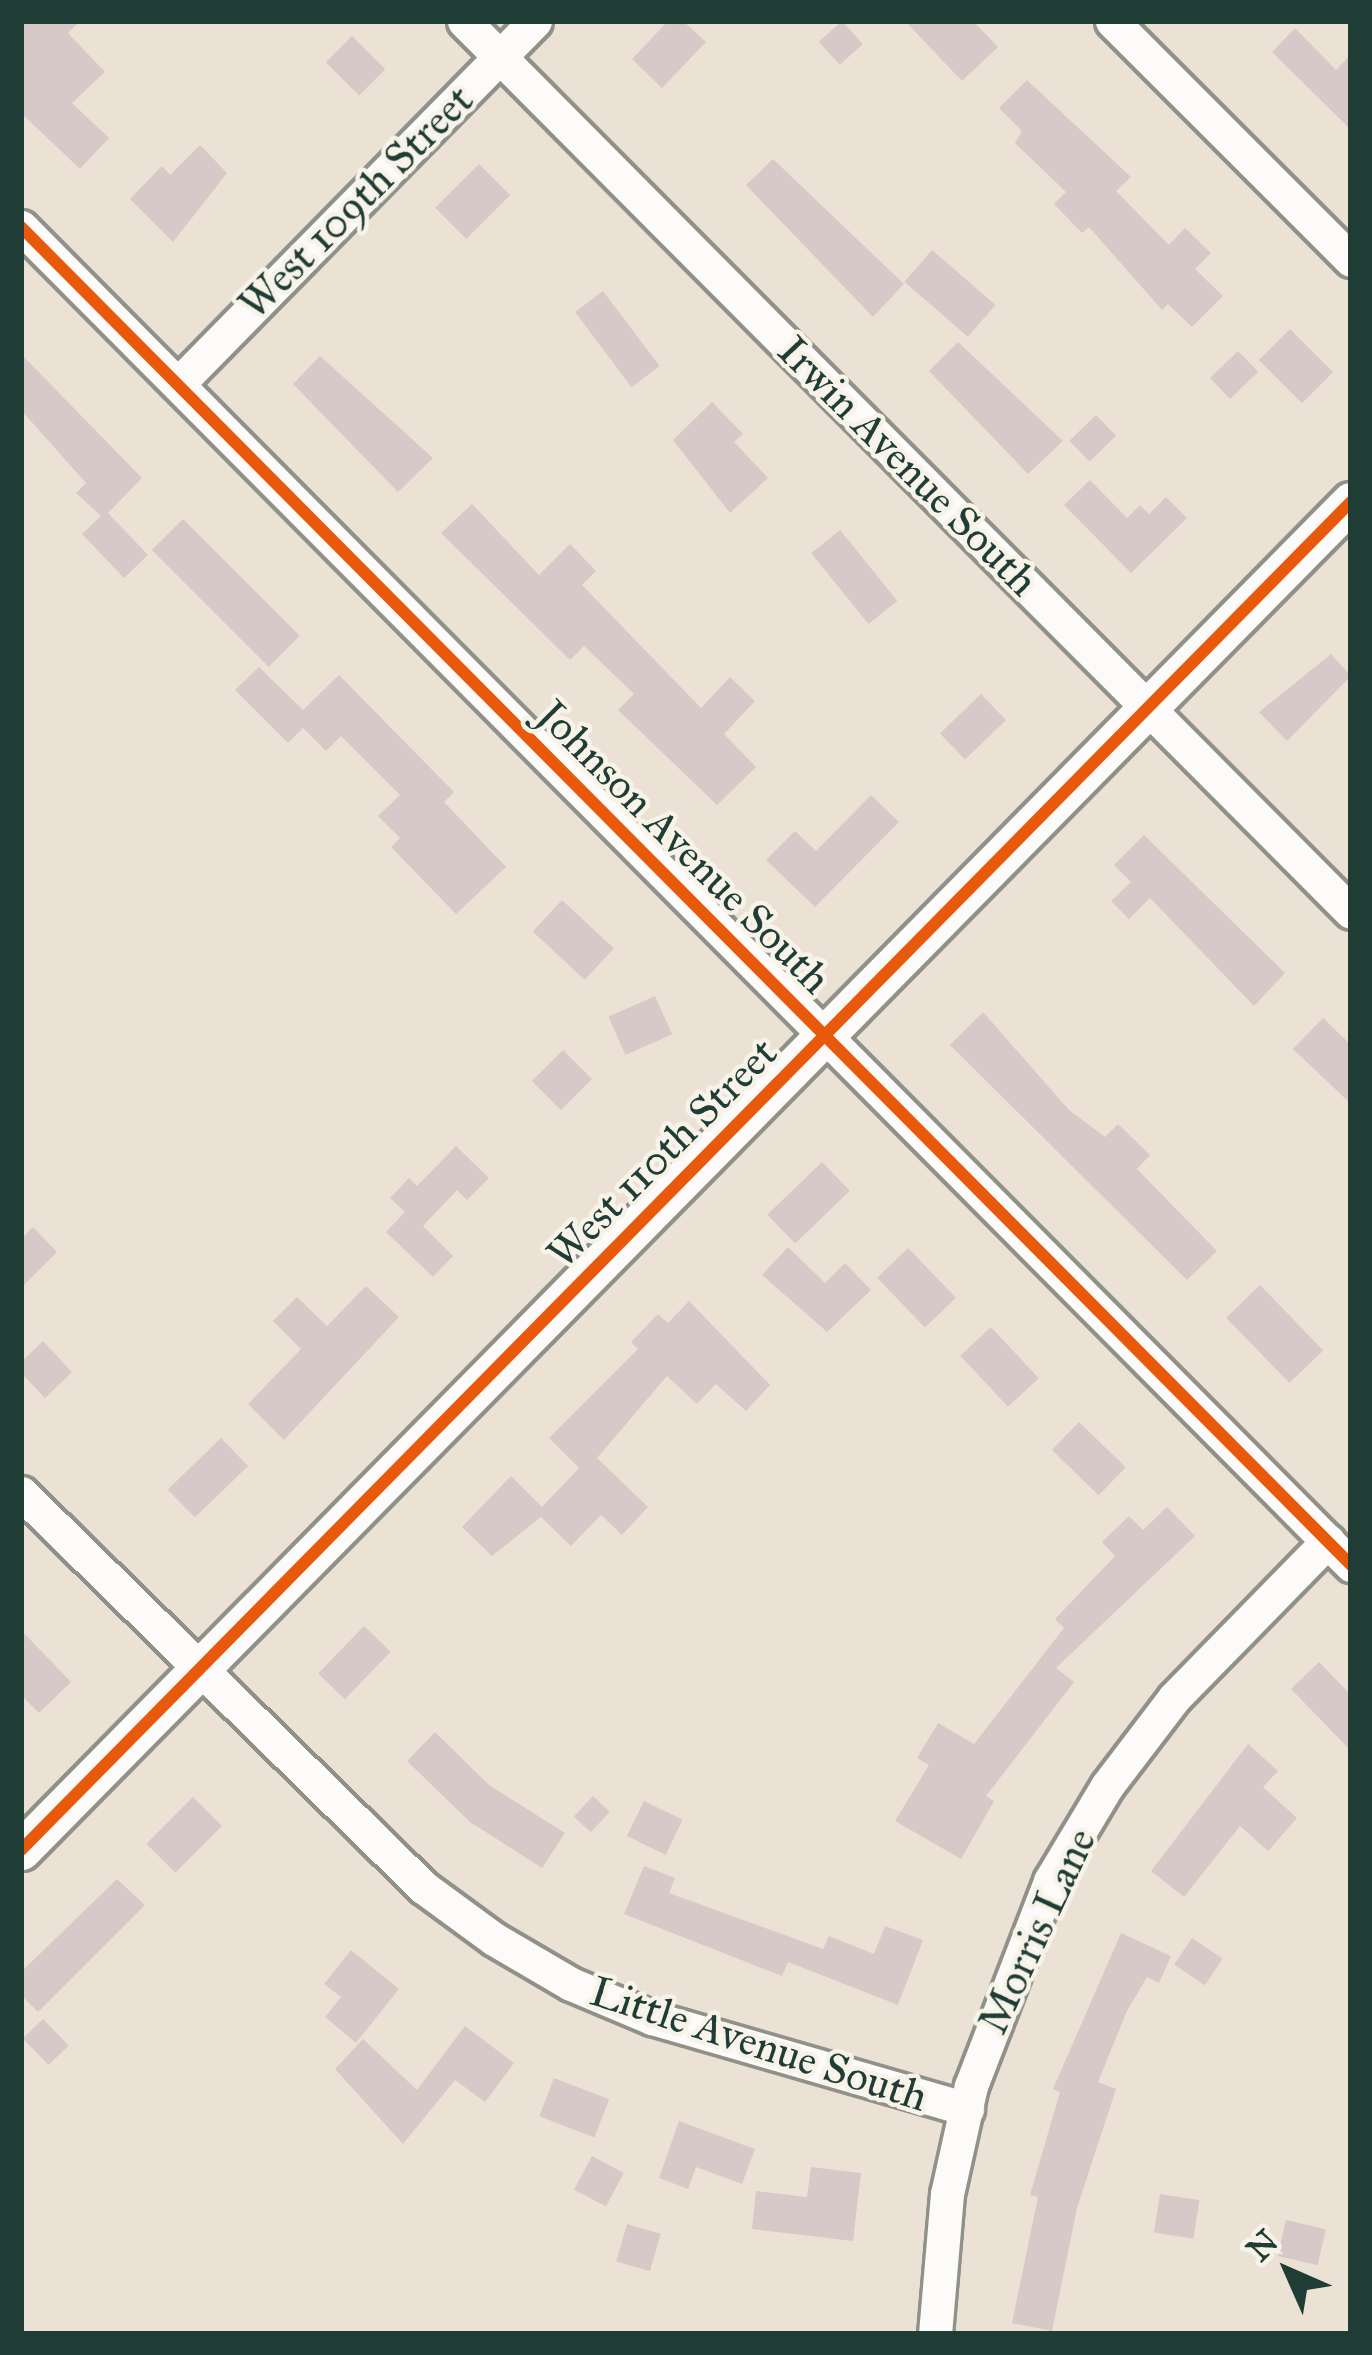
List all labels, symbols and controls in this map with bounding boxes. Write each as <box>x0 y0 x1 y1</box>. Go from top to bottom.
street label: West 109th Street <box>229 75 483 329</box>
street label: Irwin Avenue South <box>768 326 1048 606</box>
street label: Johnson Avenue South <box>527 690 841 1004</box>
street label: West 110th Street <box>537 1028 787 1278</box>
street label: Morris Lane <box>968 1820 1106 2042</box>
street label: Little Avenue South <box>584 1966 934 2122</box>
north arrow <box>1228 2211 1348 2331</box>
text: N <box>1239 2222 1287 2270</box>

